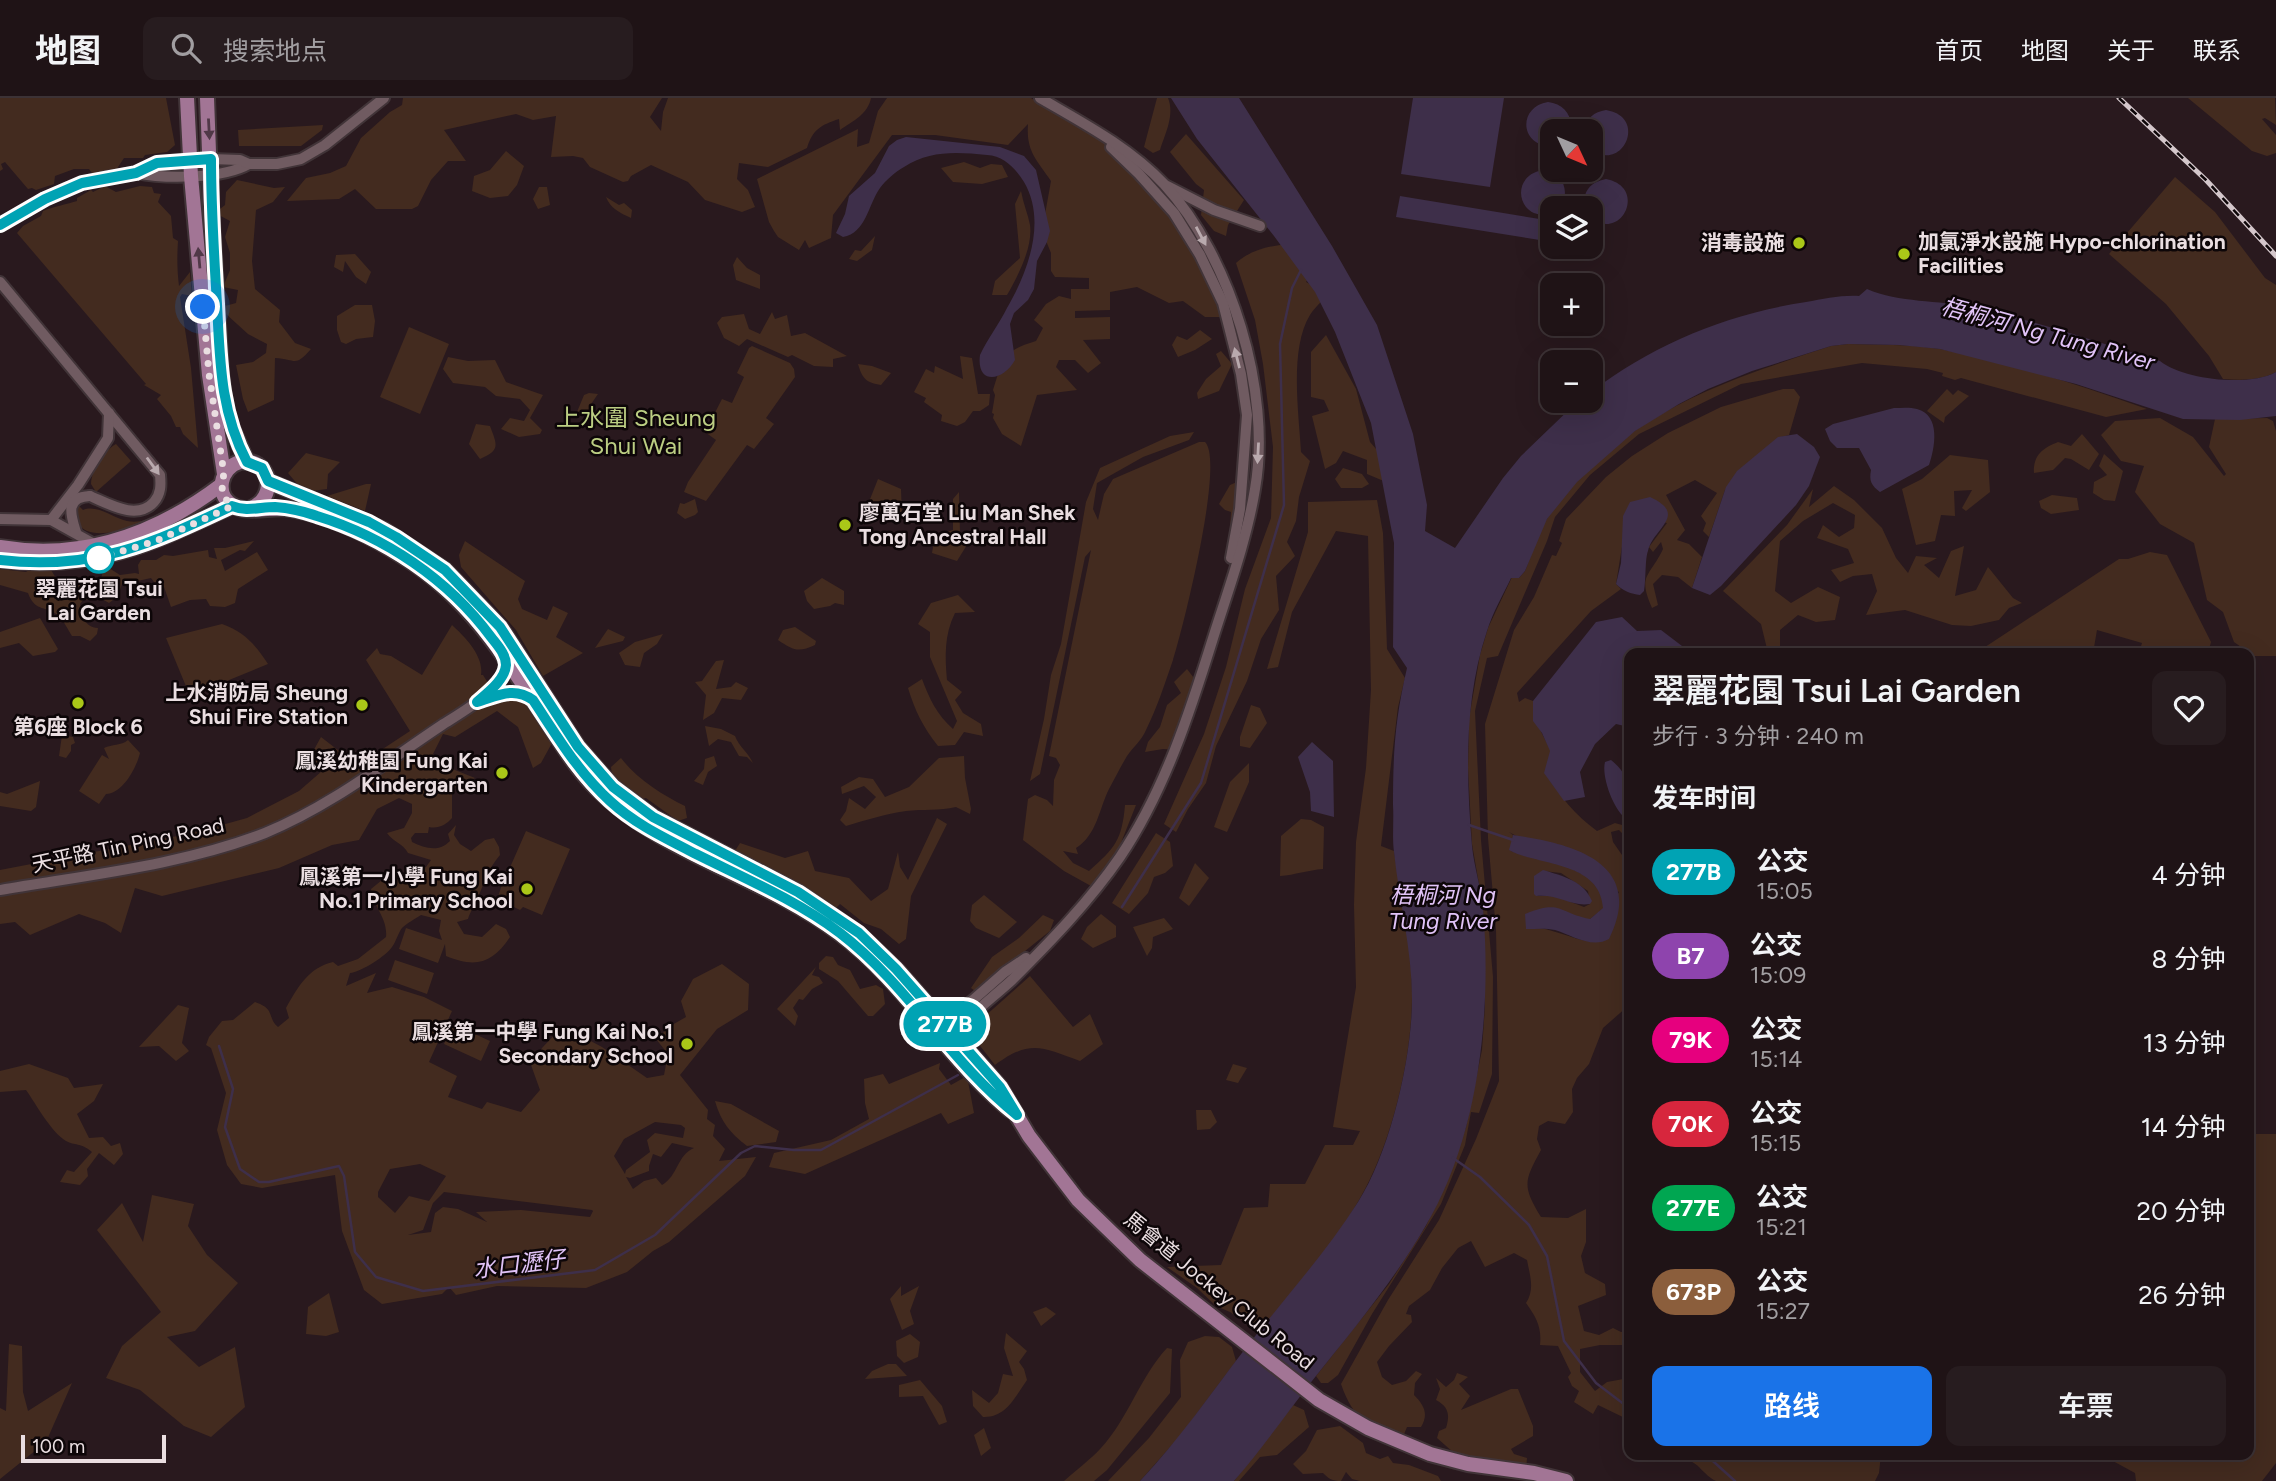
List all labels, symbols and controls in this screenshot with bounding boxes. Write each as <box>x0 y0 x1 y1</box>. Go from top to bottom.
search box <box>143 17 633 80</box>
icon: search <box>167 29 205 67</box>
text: 地图 <box>35 31 101 70</box>
text: 搜索地点 <box>223 35 327 67</box>
text: 首页 <box>1935 36 1983 65</box>
text: 地图 <box>2021 36 2069 65</box>
text: 关于 <box>2107 36 2155 65</box>
text: 联系 <box>2193 36 2241 65</box>
one-way arrow <box>204 118 215 140</box>
north arrow <box>1540 119 1603 182</box>
map controls <box>1540 119 1603 413</box>
button: layers <box>1540 196 1603 259</box>
one-way arrow <box>1195 226 1207 246</box>
place label: 加氯淨水設施 Hypo-chlorination Facilities <box>1918 229 2226 278</box>
place label: 消毒設施 <box>1701 230 1785 255</box>
marker: 消毒設施 <box>1791 235 1807 251</box>
marker: 加氯淨水設施 Hypo-chlorination Facilities <box>1896 246 1912 262</box>
one-way arrow <box>193 247 204 269</box>
button: + <box>1540 273 1603 336</box>
your location <box>185 289 220 324</box>
water label: 梧桐河 Ng Tung River <box>1938 292 2159 376</box>
one-way arrow <box>1231 347 1242 369</box>
button: − <box>1540 350 1603 413</box>
district label: 上水圍 Sheung Shui Wai <box>556 403 716 460</box>
one-way arrow <box>1252 442 1263 464</box>
one-way arrow <box>145 457 159 475</box>
place label: 廖萬石堂 Liu Man Shek Tong Ancestral Hall <box>859 500 1076 549</box>
marker: 廖萬石堂 Liu Man Shek Tong Ancestral Hall <box>837 517 853 533</box>
marker: 翠麗花園 Tsui Lai Garden <box>84 543 114 573</box>
place label: 翠麗花園 Tsui Lai Garden <box>35 576 163 625</box>
text: 翠麗花園 Tsui Lai Garden <box>1652 671 2021 710</box>
button: heart <box>2152 671 2226 745</box>
place label: 上水消防局 Sheung Shui Fire Station <box>165 680 348 729</box>
marker: 第6座 Block 6 <box>70 695 86 711</box>
marker: 上水消防局 Sheung Shui Fire Station <box>354 697 370 713</box>
place label: 第6座 Block 6 <box>13 714 143 739</box>
text: 步行 · 3 分钟 · 240 m <box>1652 722 1864 750</box>
place label: 鳳溪幼稚園 Fung Kai Kindergarten <box>295 748 488 797</box>
marker: 鳳溪幼稚園 Fung Kai Kindergarten <box>494 765 510 781</box>
text: 发车时间 <box>1652 782 1756 814</box>
street label: 天平路 Tin Ping Road <box>29 812 226 877</box>
text: 公交 <box>1756 845 1808 877</box>
text: 277B <box>1666 857 1721 886</box>
text: 4 分钟 <box>2151 859 2226 891</box>
place label: 鳳溪第一小學 Fung Kai No.1 Primary School <box>299 864 513 913</box>
text: 15:05 <box>1756 877 1813 905</box>
marker: 鳳溪第一小學 Fung Kai No.1 Primary School <box>519 881 535 897</box>
water label: 梧桐河 Ng Tung River <box>1389 881 1498 935</box>
text: 公交 <box>1750 929 1802 961</box>
text: B7 <box>1676 941 1705 970</box>
text: 8 分钟 <box>2152 943 2226 975</box>
text: 15:09 <box>1750 961 1806 989</box>
line badge: 277B <box>896 1001 994 1047</box>
text: 277B <box>917 1009 973 1038</box>
text: 公交 <box>1750 1013 1802 1045</box>
place label: 鳳溪第一中學 Fung Kai No.1 Secondary School <box>412 1019 673 1068</box>
text: 79K <box>1669 1025 1712 1054</box>
text: 13 分钟 <box>2143 1027 2226 1059</box>
marker: 鳳溪第一中學 Fung Kai No.1 Secondary School <box>679 1036 695 1052</box>
text: 15:14 <box>1750 1045 1802 1073</box>
text: 公交 <box>1750 1097 1802 1129</box>
text: 70K <box>1668 1109 1713 1138</box>
text: 14 分钟 <box>2141 1111 2226 1143</box>
text: 15:15 <box>1750 1129 1801 1157</box>
text: 公交 <box>1756 1181 1808 1213</box>
text: 277E <box>1666 1193 1721 1222</box>
text: 20 分钟 <box>2136 1195 2226 1227</box>
street label: 馬會道 Jockey Club Road <box>1119 1206 1319 1375</box>
text: 15:21 <box>1756 1213 1807 1241</box>
water label: 水口瀝仔 <box>472 1244 569 1284</box>
text: 公交 <box>1756 1265 1808 1297</box>
text: 673P <box>1666 1277 1721 1306</box>
text: 26 分钟 <box>2138 1279 2226 1311</box>
text: 15:27 <box>1756 1297 1810 1325</box>
button: 路线 <box>1652 1366 1932 1446</box>
button: 车票 <box>1946 1366 2226 1446</box>
scale bar <box>21 1432 166 1464</box>
text: 100 m <box>32 1435 85 1458</box>

